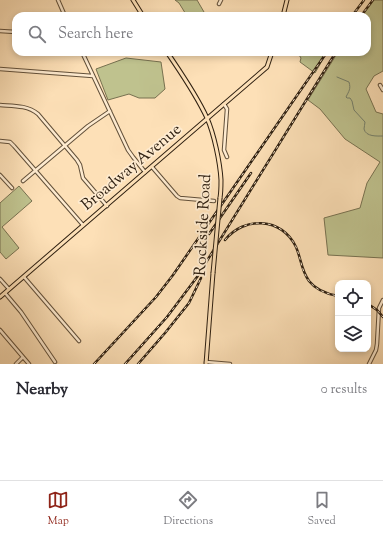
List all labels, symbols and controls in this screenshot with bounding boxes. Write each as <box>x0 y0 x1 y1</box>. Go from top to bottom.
search box <box>12 12 371 56</box>
icon: search <box>26 23 48 45</box>
text: Search here <box>58 24 133 45</box>
street label: Broadway Avenue <box>77 119 187 217</box>
street label: Rockside Road <box>190 173 218 277</box>
map controls <box>335 280 371 352</box>
button: locate <box>335 280 371 316</box>
button: layers <box>335 316 371 352</box>
text: Nearby <box>16 378 68 402</box>
text: 0 results <box>321 381 367 399</box>
tab: Map <box>47 489 69 529</box>
tab: Directions <box>164 489 213 529</box>
tab: Saved <box>308 489 336 529</box>

